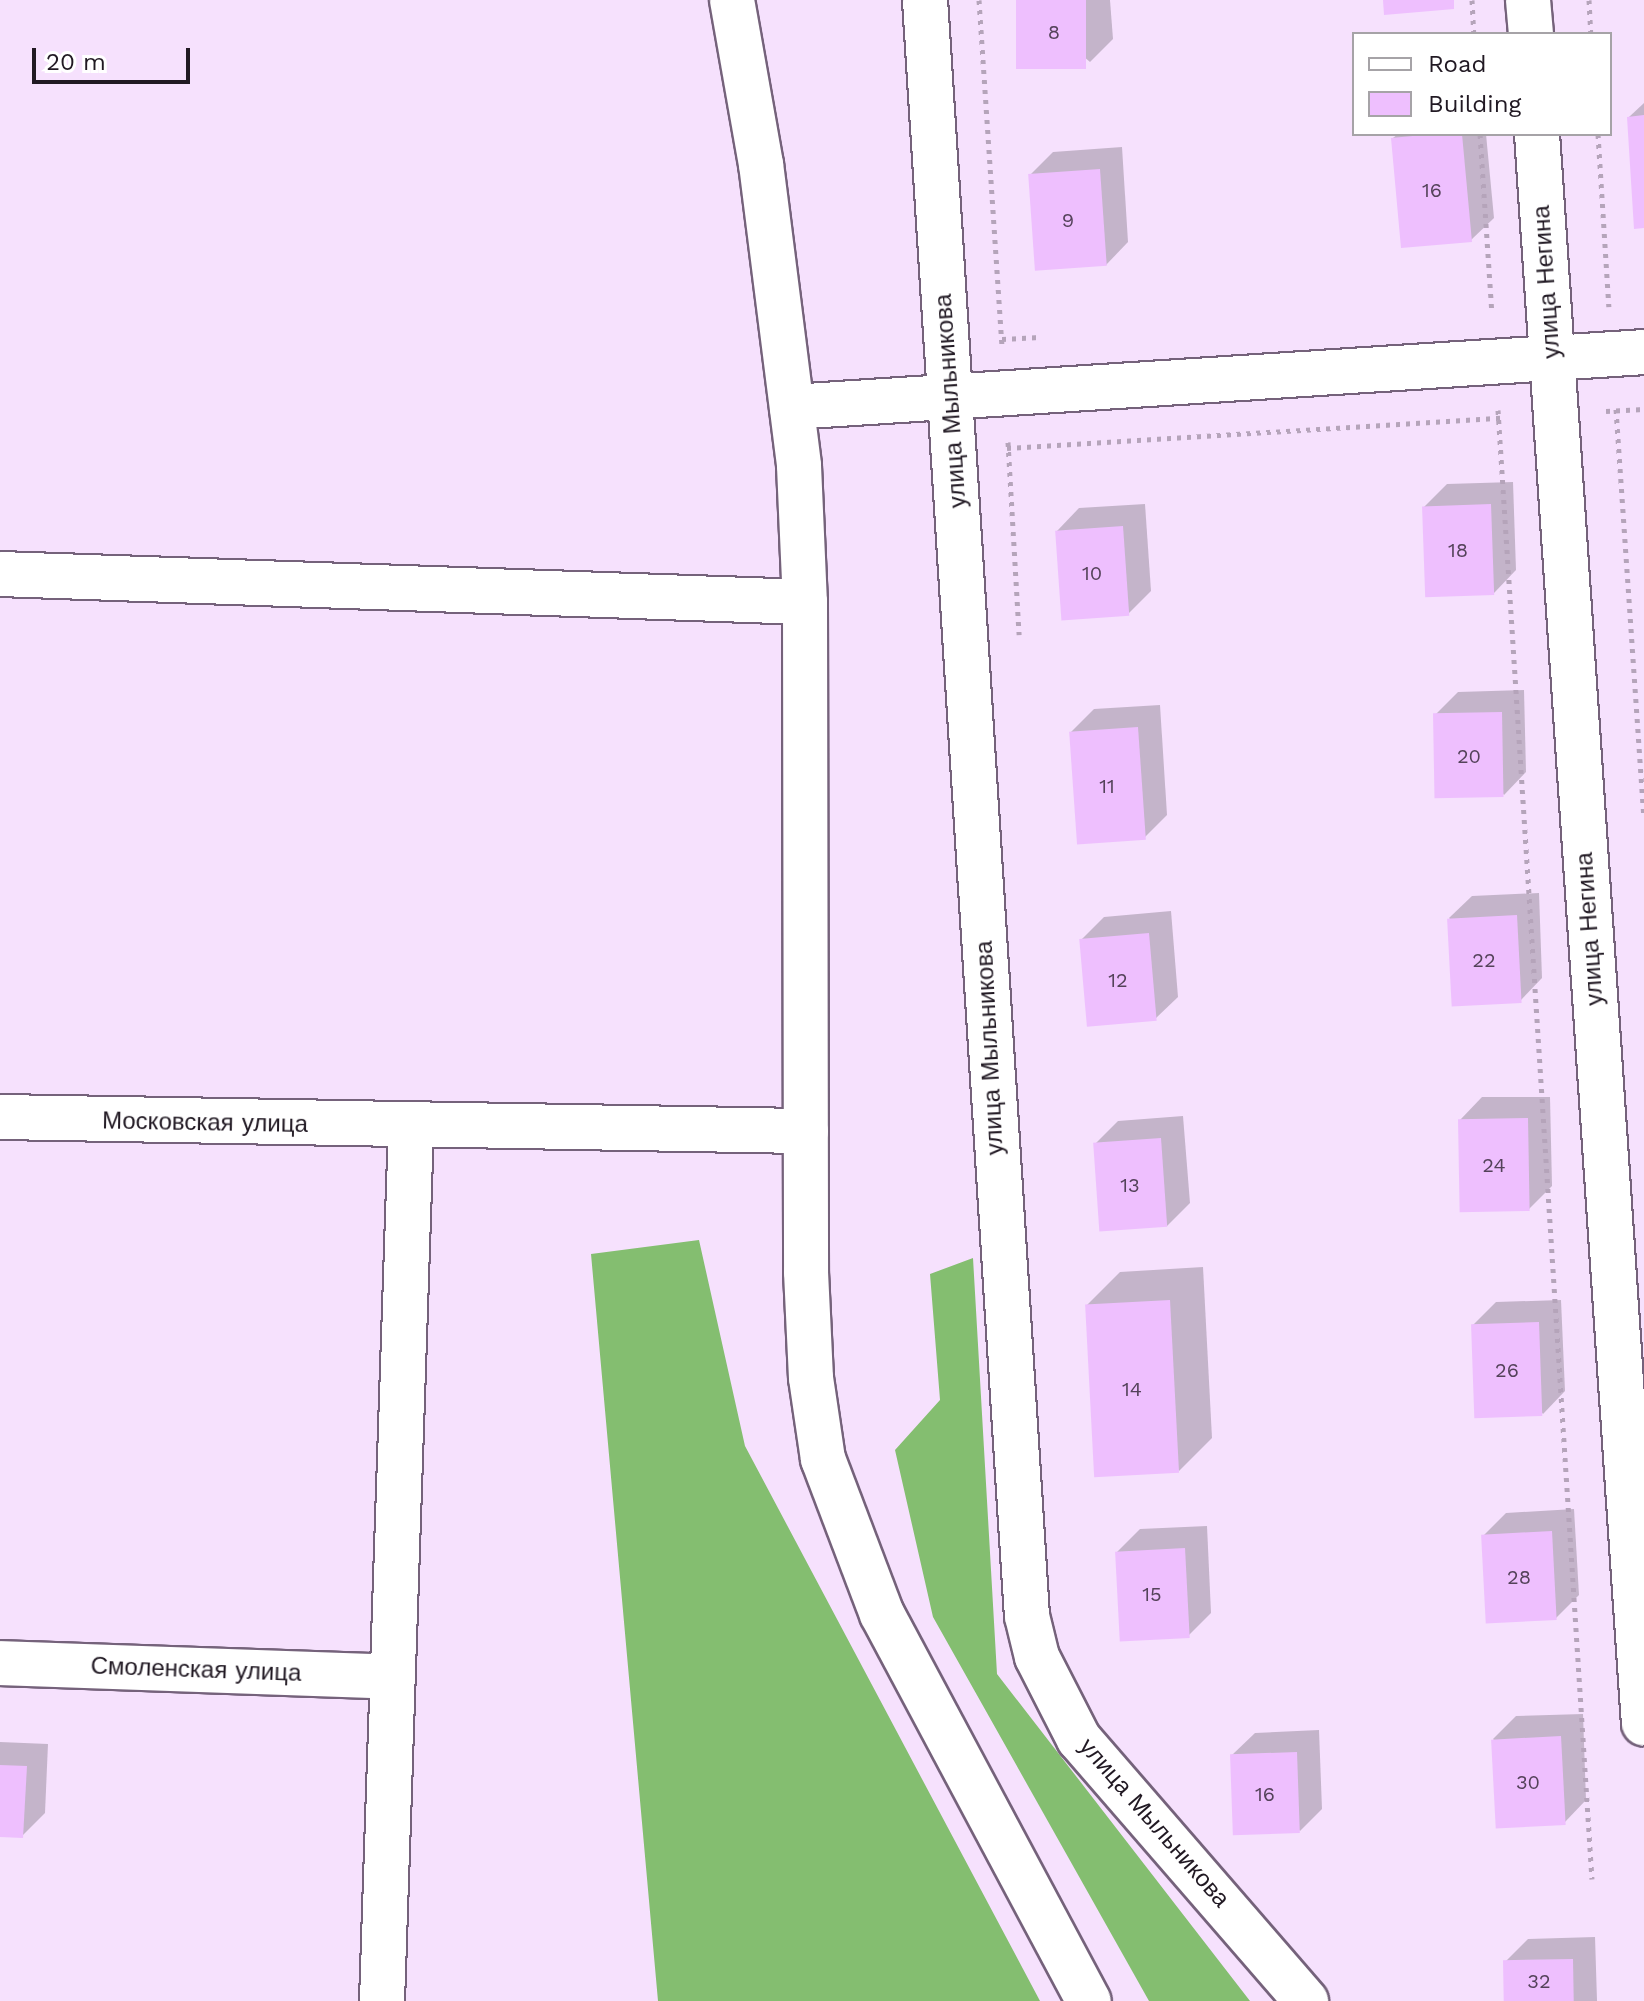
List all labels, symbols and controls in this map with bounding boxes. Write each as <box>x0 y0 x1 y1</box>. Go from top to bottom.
house number: 8 <box>1048 20 1060 44</box>
scale bar <box>36 32 194 82</box>
legend <box>1352 32 1612 136</box>
text: 20 m <box>46 48 106 76</box>
text: Road <box>1428 50 1487 78</box>
text: Building <box>1428 90 1521 118</box>
house number: 16 <box>1422 178 1442 202</box>
street label: улица Негина <box>1527 204 1567 360</box>
house number: 9 <box>1062 208 1074 232</box>
street label: улица Мыльникова <box>929 293 973 509</box>
house number: 18 <box>1448 538 1468 562</box>
house number: 10 <box>1082 561 1102 585</box>
house number: 20 <box>1457 744 1481 768</box>
house number: 11 <box>1099 774 1115 798</box>
street label: улица Негина <box>1570 851 1610 1007</box>
street label: улица Мыльникова <box>970 940 1010 1156</box>
house number: 22 <box>1472 948 1496 972</box>
house number: 12 <box>1108 968 1128 992</box>
street label: Московская улица <box>102 1107 308 1139</box>
house number: 24 <box>1482 1153 1506 1177</box>
house number: 13 <box>1120 1173 1140 1197</box>
house number: 26 <box>1495 1358 1519 1382</box>
house number: 14 <box>1122 1377 1142 1401</box>
house number: 28 <box>1507 1565 1531 1589</box>
house number: 15 <box>1142 1582 1162 1606</box>
street label: Смоленская улица <box>90 1652 302 1688</box>
street label: улица Мыльникова <box>1073 1733 1235 1913</box>
house number: 30 <box>1516 1770 1540 1794</box>
house number: 16 <box>1255 1782 1275 1806</box>
house number: 32 <box>1527 1969 1551 1993</box>

